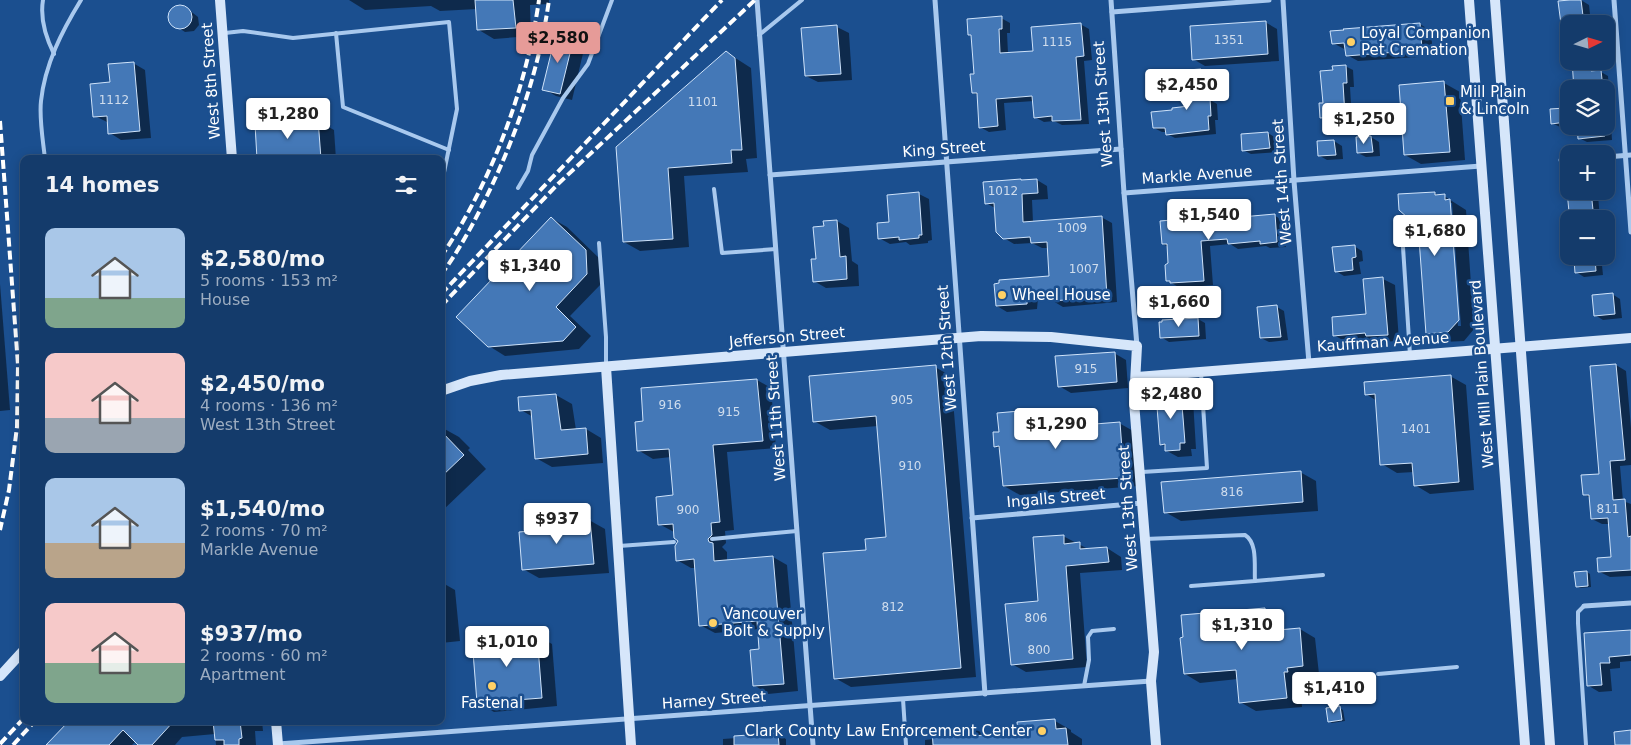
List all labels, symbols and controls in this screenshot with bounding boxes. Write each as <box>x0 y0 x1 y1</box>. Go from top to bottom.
north arrow <box>1560 15 1615 70</box>
map controls <box>1560 15 1615 265</box>
street label: West 8th Street <box>198 22 224 140</box>
pin: $2,580 <box>517 22 599 64</box>
place label: Loyal Companion Pet Cremation <box>1361 24 1491 59</box>
text: $2,580 <box>527 28 589 47</box>
house number: 1351 <box>1214 33 1244 47</box>
house number: 1115 <box>1042 35 1072 49</box>
marker: Loyal Companion Pet Cremation <box>1345 36 1357 48</box>
street label: West 13th Street <box>1090 40 1116 168</box>
pin: $2,450 <box>1146 68 1228 111</box>
text: $2,450 <box>1156 75 1218 94</box>
button: layers <box>1560 80 1615 135</box>
place label: Mill Plain & Lincoln <box>1460 83 1530 118</box>
house number: 1112 <box>99 93 129 107</box>
house number: 1101 <box>688 95 718 109</box>
marker: Mill Plain & Lincoln <box>1444 95 1456 107</box>
pin: $1,280 <box>247 98 329 140</box>
pin: $1,250 <box>1323 102 1405 145</box>
text: $1,280 <box>257 104 319 123</box>
text: $1,250 <box>1333 109 1395 128</box>
street label: West 14th Street <box>1269 118 1295 246</box>
street label: King Street <box>902 137 986 161</box>
button: + <box>1560 145 1615 200</box>
street label: Markle Avenue <box>1141 162 1253 188</box>
icon: filters <box>392 171 420 199</box>
text: 14 homes <box>45 173 160 197</box>
house number: 1012 <box>988 184 1018 198</box>
pin: $1,540 <box>1168 198 1250 241</box>
text: $1,540 <box>1178 205 1240 224</box>
button: − <box>1560 210 1615 265</box>
pin: $1,680 <box>1394 214 1476 257</box>
house number: 1009 <box>1057 221 1087 235</box>
text: $1,680 <box>1404 221 1466 240</box>
text: $2,580/mo <box>200 247 325 271</box>
icon: home <box>85 248 145 308</box>
pin: $1,340 <box>489 250 571 292</box>
text: $1,340 <box>499 256 561 275</box>
house number: 1007 <box>1069 262 1099 276</box>
text: 5 rooms · 153 m² <box>200 271 338 290</box>
street label: West Mill Plain Boulevard <box>1466 279 1498 469</box>
street label: West 12th Street <box>934 284 960 412</box>
place label: Wheel House <box>1012 286 1111 304</box>
pin: $1,660 <box>1138 286 1220 328</box>
marker: Wheel House <box>996 289 1008 301</box>
text: House <box>200 290 250 309</box>
text: $1,660 <box>1148 292 1210 311</box>
street label: Jefferson Street <box>727 323 846 351</box>
street label: Kauffman Avenue <box>1316 328 1450 356</box>
street label: West 11th Street <box>763 354 789 482</box>
house number: 915 <box>1075 362 1097 376</box>
text: $2,450/mo <box>200 372 325 396</box>
icon: home <box>85 373 145 433</box>
pin: $2,480 <box>1130 378 1212 420</box>
text: $2,480 <box>1140 384 1202 403</box>
house number: 905 <box>891 393 913 407</box>
text: 4 rooms · 136 m² <box>200 396 338 415</box>
house number: 916 <box>659 398 681 412</box>
house number: 915 <box>718 405 740 419</box>
pin: $1,290 <box>1015 408 1097 450</box>
text: $1,290 <box>1025 414 1087 433</box>
text: West 13th Street <box>200 415 335 434</box>
house number: 1401 <box>1401 422 1431 436</box>
street label: West 13th Street <box>1115 444 1141 572</box>
house number: 910 <box>899 459 921 473</box>
street label: Ingalls Street <box>1006 485 1106 511</box>
house number: 816 <box>1221 485 1243 499</box>
text: $1,540/mo <box>200 497 325 521</box>
icon: home <box>85 498 145 558</box>
pin: $937 <box>527 502 587 545</box>
house number: 811 <box>1597 502 1619 516</box>
house number: 900 <box>677 503 699 517</box>
text: $937 <box>535 509 579 528</box>
text: 2 rooms · 70 m² <box>200 521 328 540</box>
text: Markle Avenue <box>200 540 318 559</box>
house number: 812 <box>882 600 904 614</box>
place label: Vancouver Bolt & Supply <box>723 605 825 640</box>
pin: $1,310 <box>1201 608 1283 651</box>
house number: 806 <box>1025 611 1047 625</box>
text: $1,310 <box>1211 615 1273 634</box>
marker: Vancouver Bolt & Supply <box>707 617 719 629</box>
text: $937/mo <box>200 622 302 646</box>
icon: home <box>85 623 145 683</box>
pin: $1,010 <box>466 626 548 668</box>
text: $1,010 <box>476 632 538 651</box>
house number: 800 <box>1028 643 1050 657</box>
text: 2 rooms · 60 m² <box>200 646 328 665</box>
text: Apartment <box>200 665 286 684</box>
pin: $1,410 <box>1293 672 1375 714</box>
text: $1,410 <box>1303 678 1365 697</box>
marker: Fastenal <box>486 680 498 692</box>
street label: Harney Street <box>661 687 767 713</box>
place label: Fastenal <box>461 694 523 712</box>
place label: Clark County Law Enforcement Center <box>745 722 1033 740</box>
marker: Clark County Law Enforcement Center <box>1036 725 1048 737</box>

